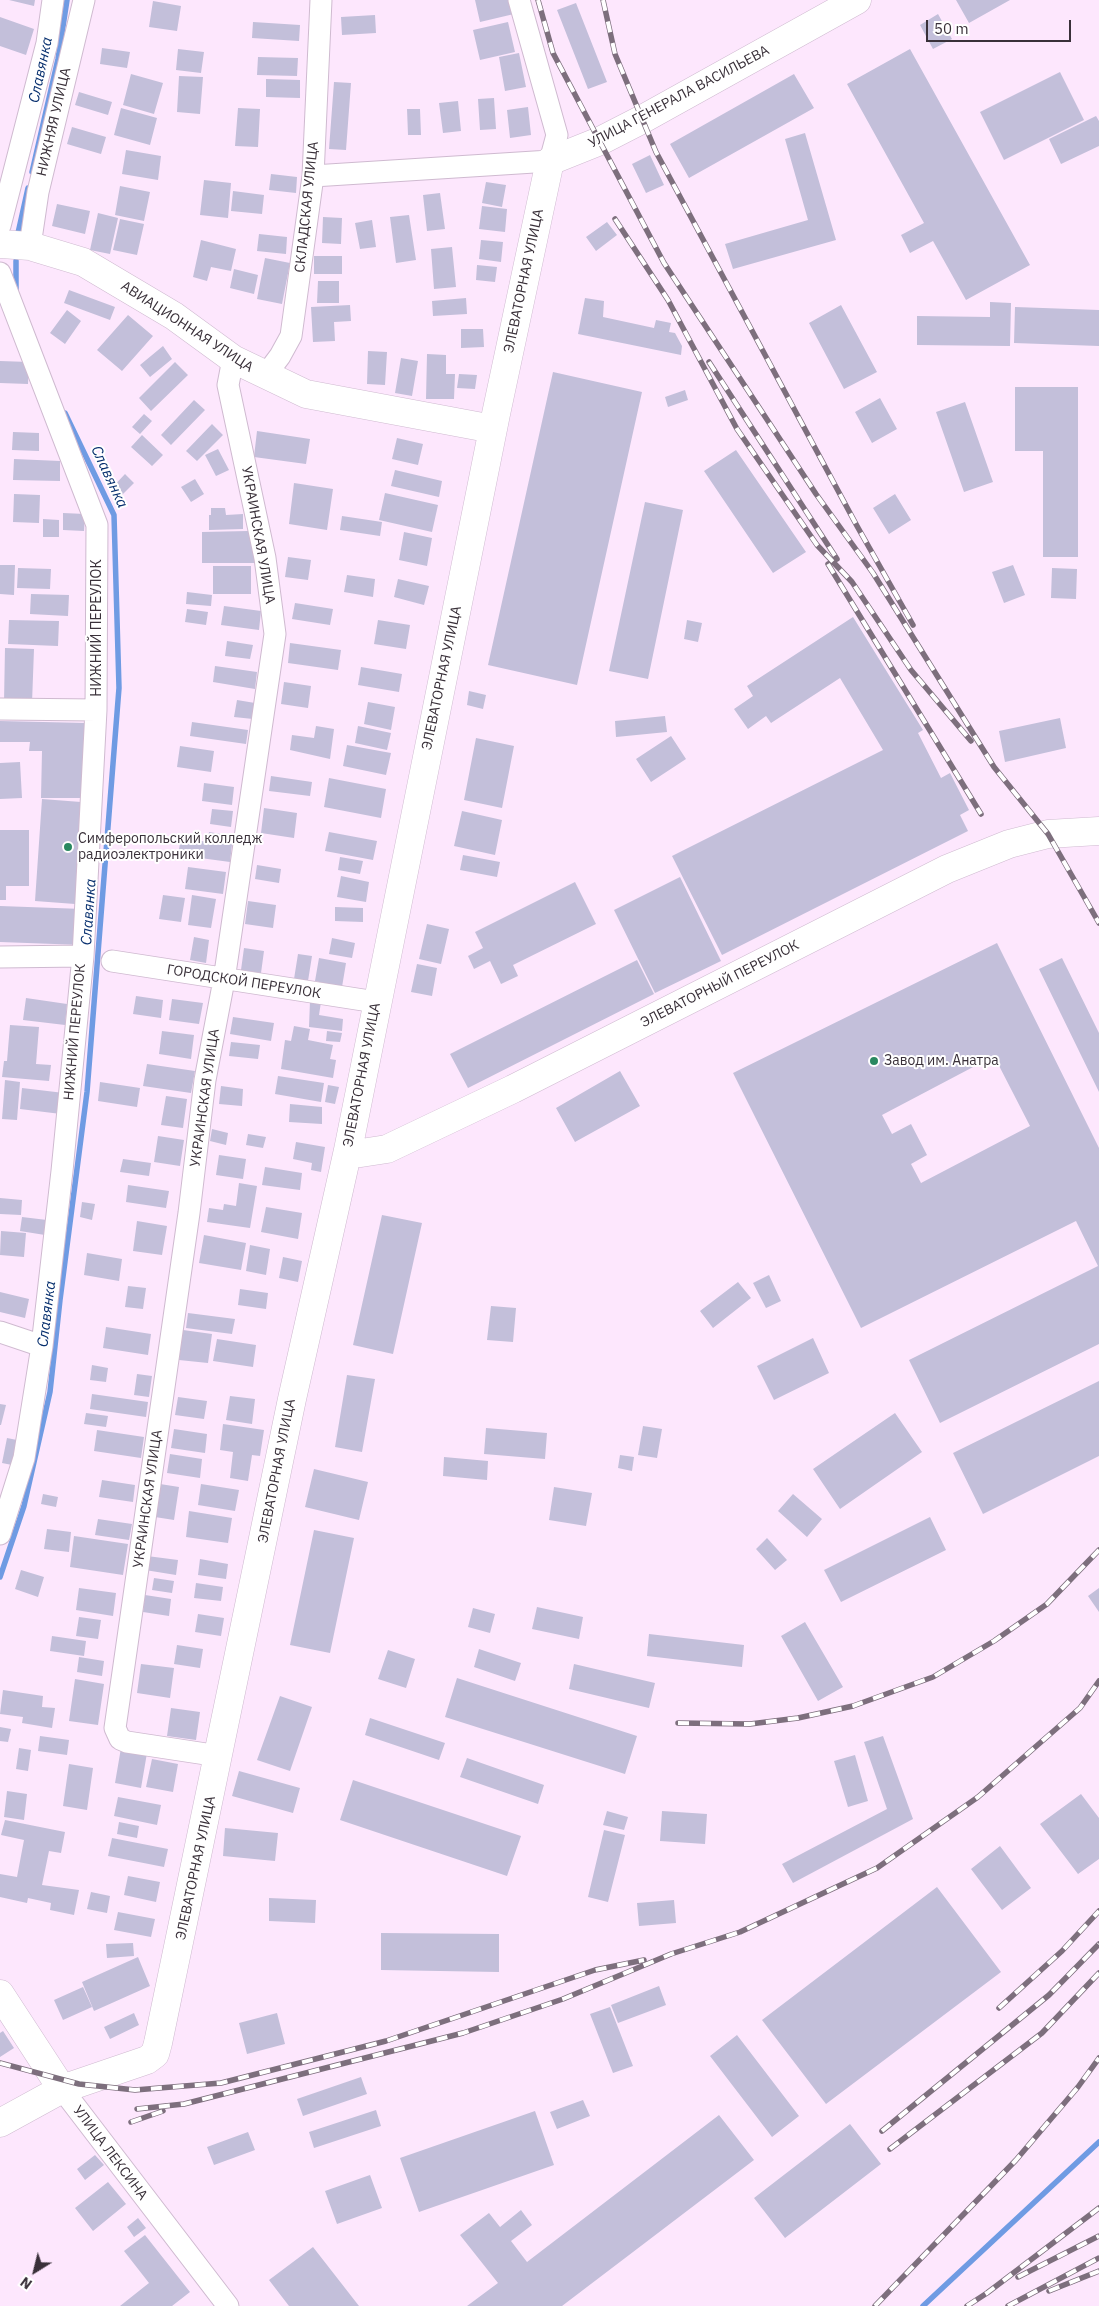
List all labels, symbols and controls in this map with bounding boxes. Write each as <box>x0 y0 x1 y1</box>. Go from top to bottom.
scale bar <box>929 10 1074 42</box>
text: 50 m <box>934 19 969 38</box>
water label: Славянка <box>25 36 57 104</box>
street label: УЛИЦА ГЕНЕРАЛА ВАСИЛЬЕВА <box>586 42 772 152</box>
street label: НИЖНЯЯ УЛИЦА <box>33 66 75 178</box>
street label: СКЛАДСКАЯ УЛИЦА <box>292 140 322 274</box>
street label: ЭЛЕВАТОРНАЯ УЛИЦА <box>501 207 547 355</box>
street label: АВИАЦИОННАЯ УЛИЦА <box>118 278 256 376</box>
water label: Славянка <box>87 443 131 511</box>
street label: УКРАИНСКАЯ УЛИЦА <box>238 465 278 605</box>
street label: НИЖНИЙ ПЕРЕУЛОК <box>89 559 105 697</box>
street label: ЭЛЕВАТОРНАЯ УЛИЦА <box>419 604 465 752</box>
place label: Симферопольский колледж радиоэлектроники <box>78 831 262 864</box>
marker: Симферопольский колледж радиоэлектроники <box>62 841 74 853</box>
water label: Славянка <box>78 878 100 946</box>
street label: ЭЛЕВАТОРНЫЙ ПЕРЕУЛОК <box>638 937 802 1031</box>
street label: ГОРОДСКОЙ ПЕРЕУЛОК <box>166 962 322 1002</box>
street label: НИЖНИЙ ПЕРЕУЛОК <box>61 963 89 1101</box>
street label: ЭЛЕВАТОРНАЯ УЛИЦА <box>340 1001 384 1149</box>
street label: УКРАИНСКАЯ УЛИЦА <box>187 1028 223 1168</box>
place label: Завод им. Анатра <box>884 1053 999 1069</box>
marker: Завод им. Анатра <box>868 1055 880 1067</box>
water label: Славянка <box>34 1280 60 1348</box>
street label: ЭЛЕВАТОРНАЯ УЛИЦА <box>255 1397 299 1545</box>
street label: УКРАИНСКАЯ УЛИЦА <box>130 1429 166 1569</box>
street label: ЭЛЕВАТОРНАЯ УЛИЦА <box>173 1794 219 1942</box>
street label: УЛИЦА ЛЕКСИНА <box>69 2103 151 2203</box>
north arrow <box>10 2246 60 2296</box>
text: N <box>17 2273 36 2293</box>

